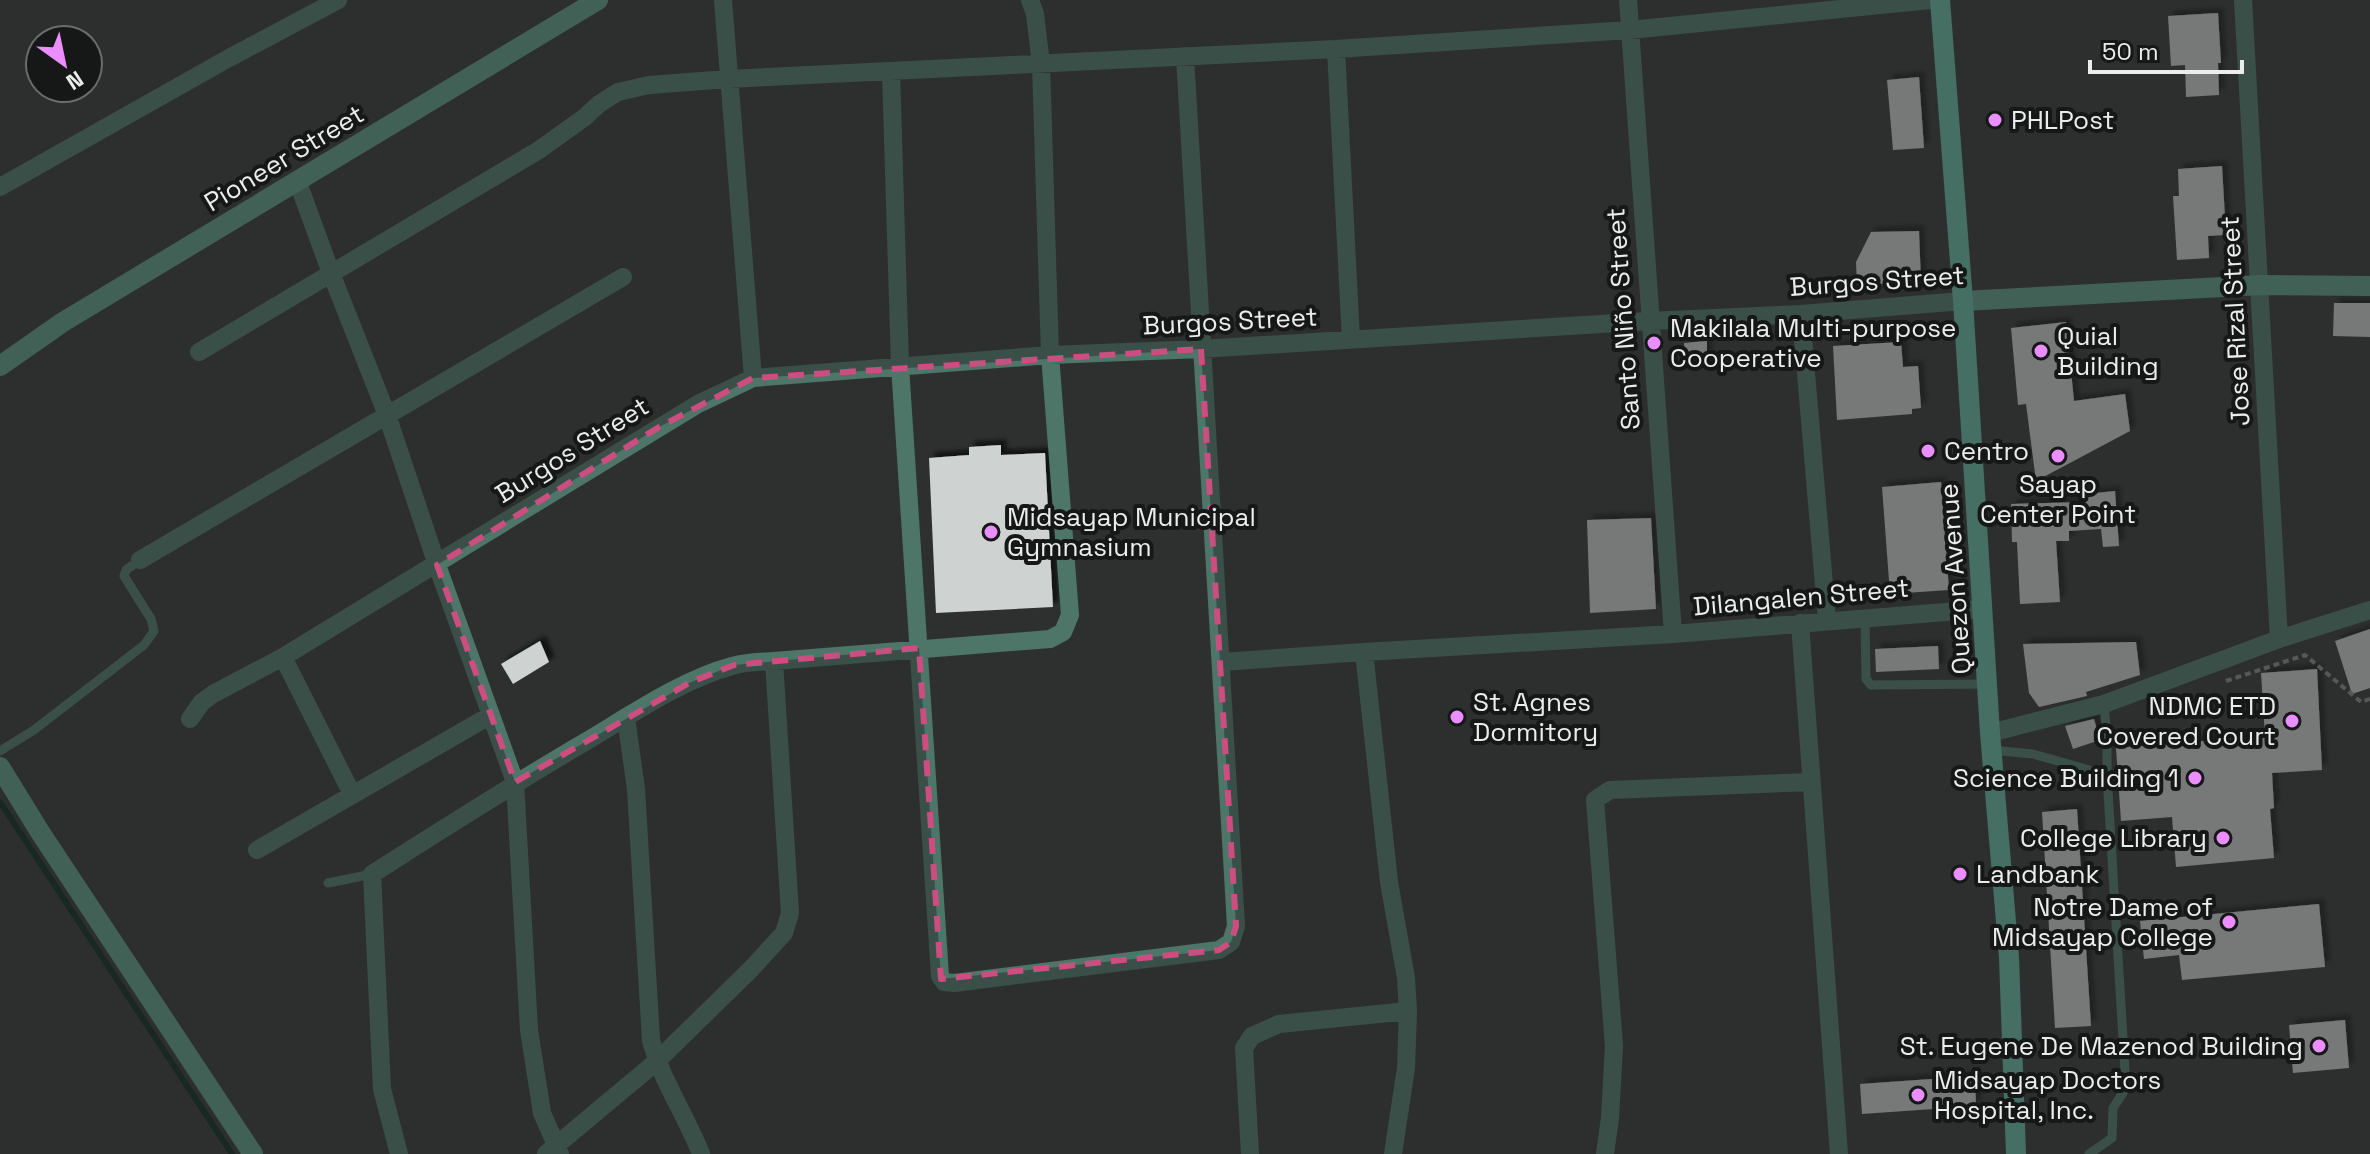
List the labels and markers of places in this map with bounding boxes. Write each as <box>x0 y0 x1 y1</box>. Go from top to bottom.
place label: PHLPost <box>2011 103 2115 137</box>
marker: PHLPost <box>1986 111 2004 129</box>
place label: Makilala Multi-purpose Cooperative <box>1670 311 1956 375</box>
place label: Quial Building <box>2057 319 2159 383</box>
marker: Makilala Multi-purpose Cooperative <box>1645 334 1663 352</box>
marker: Quial Building <box>2032 342 2050 360</box>
place label: Centro <box>1944 434 2029 468</box>
marker: Centro <box>1919 442 1937 460</box>
marker: Sayap Center Point <box>2049 447 2067 465</box>
place label: Sayap Center Point <box>1980 467 2136 531</box>
place label: Midsayap Municipal Gymnasium <box>1007 500 1256 564</box>
marker: Midsayap Municipal Gymnasium <box>982 523 1000 541</box>
place label: St. Agnes Dormitory <box>1473 685 1598 749</box>
place label: NDMC ETD Covered Court <box>2096 689 2276 753</box>
marker: St. Agnes Dormitory <box>1448 708 1466 726</box>
marker: NDMC ETD Covered Court <box>2283 712 2301 730</box>
place label: Science Building 1 <box>1953 761 2179 795</box>
marker: Science Building 1 <box>2186 769 2204 787</box>
place label: College Library <box>2020 821 2207 855</box>
marker: College Library <box>2214 829 2232 847</box>
place label: Landbank <box>1976 857 2099 891</box>
marker: Landbank <box>1951 865 1969 883</box>
place label: Notre Dame of Midsayap College <box>1992 890 2213 954</box>
marker: Notre Dame of Midsayap College <box>2220 913 2238 931</box>
place label: St. Eugene De Mazenod Building <box>1900 1029 2303 1063</box>
marker: St. Eugene De Mazenod Building <box>2310 1037 2328 1055</box>
place label: Midsayap Doctors Hospital, Inc. <box>1934 1063 2161 1127</box>
marker: Midsayap Doctors Hospital, Inc. <box>1909 1086 1927 1104</box>

